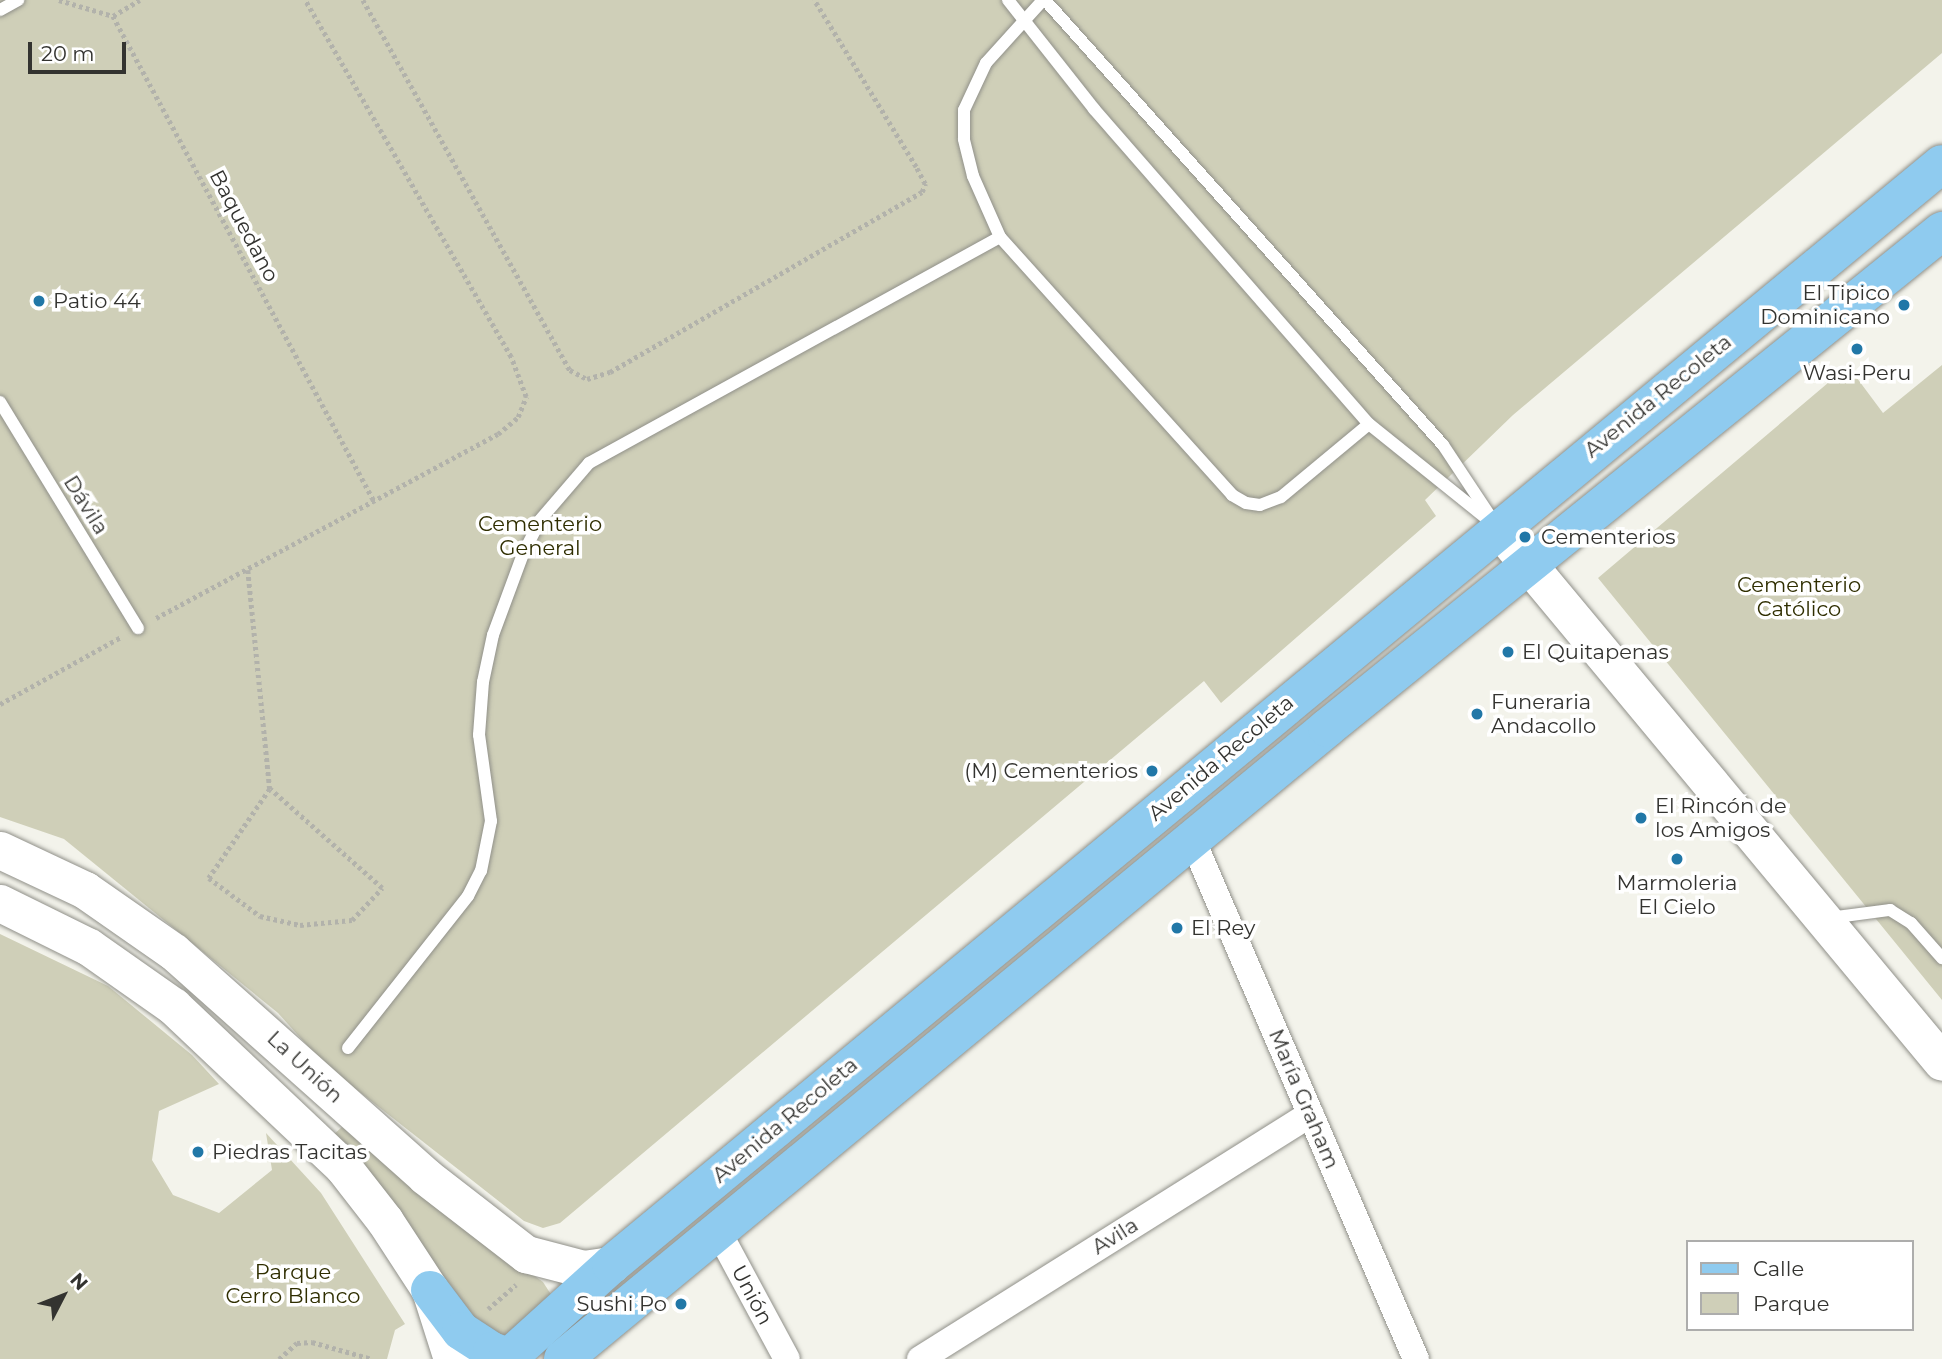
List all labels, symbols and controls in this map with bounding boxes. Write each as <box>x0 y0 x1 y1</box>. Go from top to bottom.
scale bar <box>32 28 130 72</box>
text: 20 m <box>41 41 95 66</box>
street label: Baquedano <box>204 166 284 286</box>
place label: El Tipico Dominicano <box>1760 280 1890 330</box>
place label: Patio 44 <box>53 288 141 314</box>
marker: Patio 44 <box>31 293 47 309</box>
marker: El Tipico Dominicano <box>1896 297 1912 313</box>
street label: Avenida Recoleta <box>1579 329 1737 463</box>
marker: Wasi-Peru <box>1849 341 1865 357</box>
place label: Wasi-Peru <box>1803 360 1911 386</box>
street label: Dávila <box>58 471 114 539</box>
park label: Cementerio General <box>478 511 602 561</box>
place label: Cementerios <box>1541 524 1675 550</box>
marker: Cementerios <box>1515 527 1535 547</box>
park label: Cementerio Católico <box>1737 572 1861 622</box>
place label: El Quitapenas <box>1522 639 1669 665</box>
marker: El Quitapenas <box>1500 644 1516 660</box>
place label: Funeraria Andacollo <box>1491 689 1596 739</box>
street label: Avenida Recoleta <box>1143 690 1299 826</box>
marker: Funeraria Andacollo <box>1469 706 1485 722</box>
place label: (M) Cementerios <box>964 758 1138 784</box>
marker: (M) Cementerios <box>1144 763 1160 779</box>
place label: El Rincón de los Amigos <box>1655 793 1787 843</box>
marker: El Rincón de los Amigos <box>1633 810 1649 826</box>
marker: Marmoleria El Cielo <box>1669 851 1685 867</box>
place label: Marmoleria El Cielo <box>1617 870 1737 920</box>
place label: El Rey <box>1191 915 1255 941</box>
marker: El Rey <box>1169 920 1185 936</box>
street label: María Graham <box>1263 1025 1345 1173</box>
street label: La Unión <box>262 1026 348 1108</box>
street label: Avenida Recoleta <box>707 1052 863 1188</box>
place label: Piedras Tacitas <box>212 1139 367 1165</box>
marker: Piedras Tacitas <box>190 1144 206 1160</box>
street label: Avila <box>1087 1212 1143 1260</box>
legend <box>1686 1240 1914 1331</box>
text: Calle <box>1753 1256 1804 1281</box>
park label: Parque Cerro Blanco <box>225 1259 361 1309</box>
north arrow <box>28 1261 98 1331</box>
street label: Unión <box>726 1261 778 1329</box>
text: N <box>65 1268 93 1295</box>
place label: Sushi Po <box>576 1291 667 1317</box>
text: Parque <box>1753 1291 1829 1316</box>
marker: Sushi Po <box>673 1296 689 1312</box>

